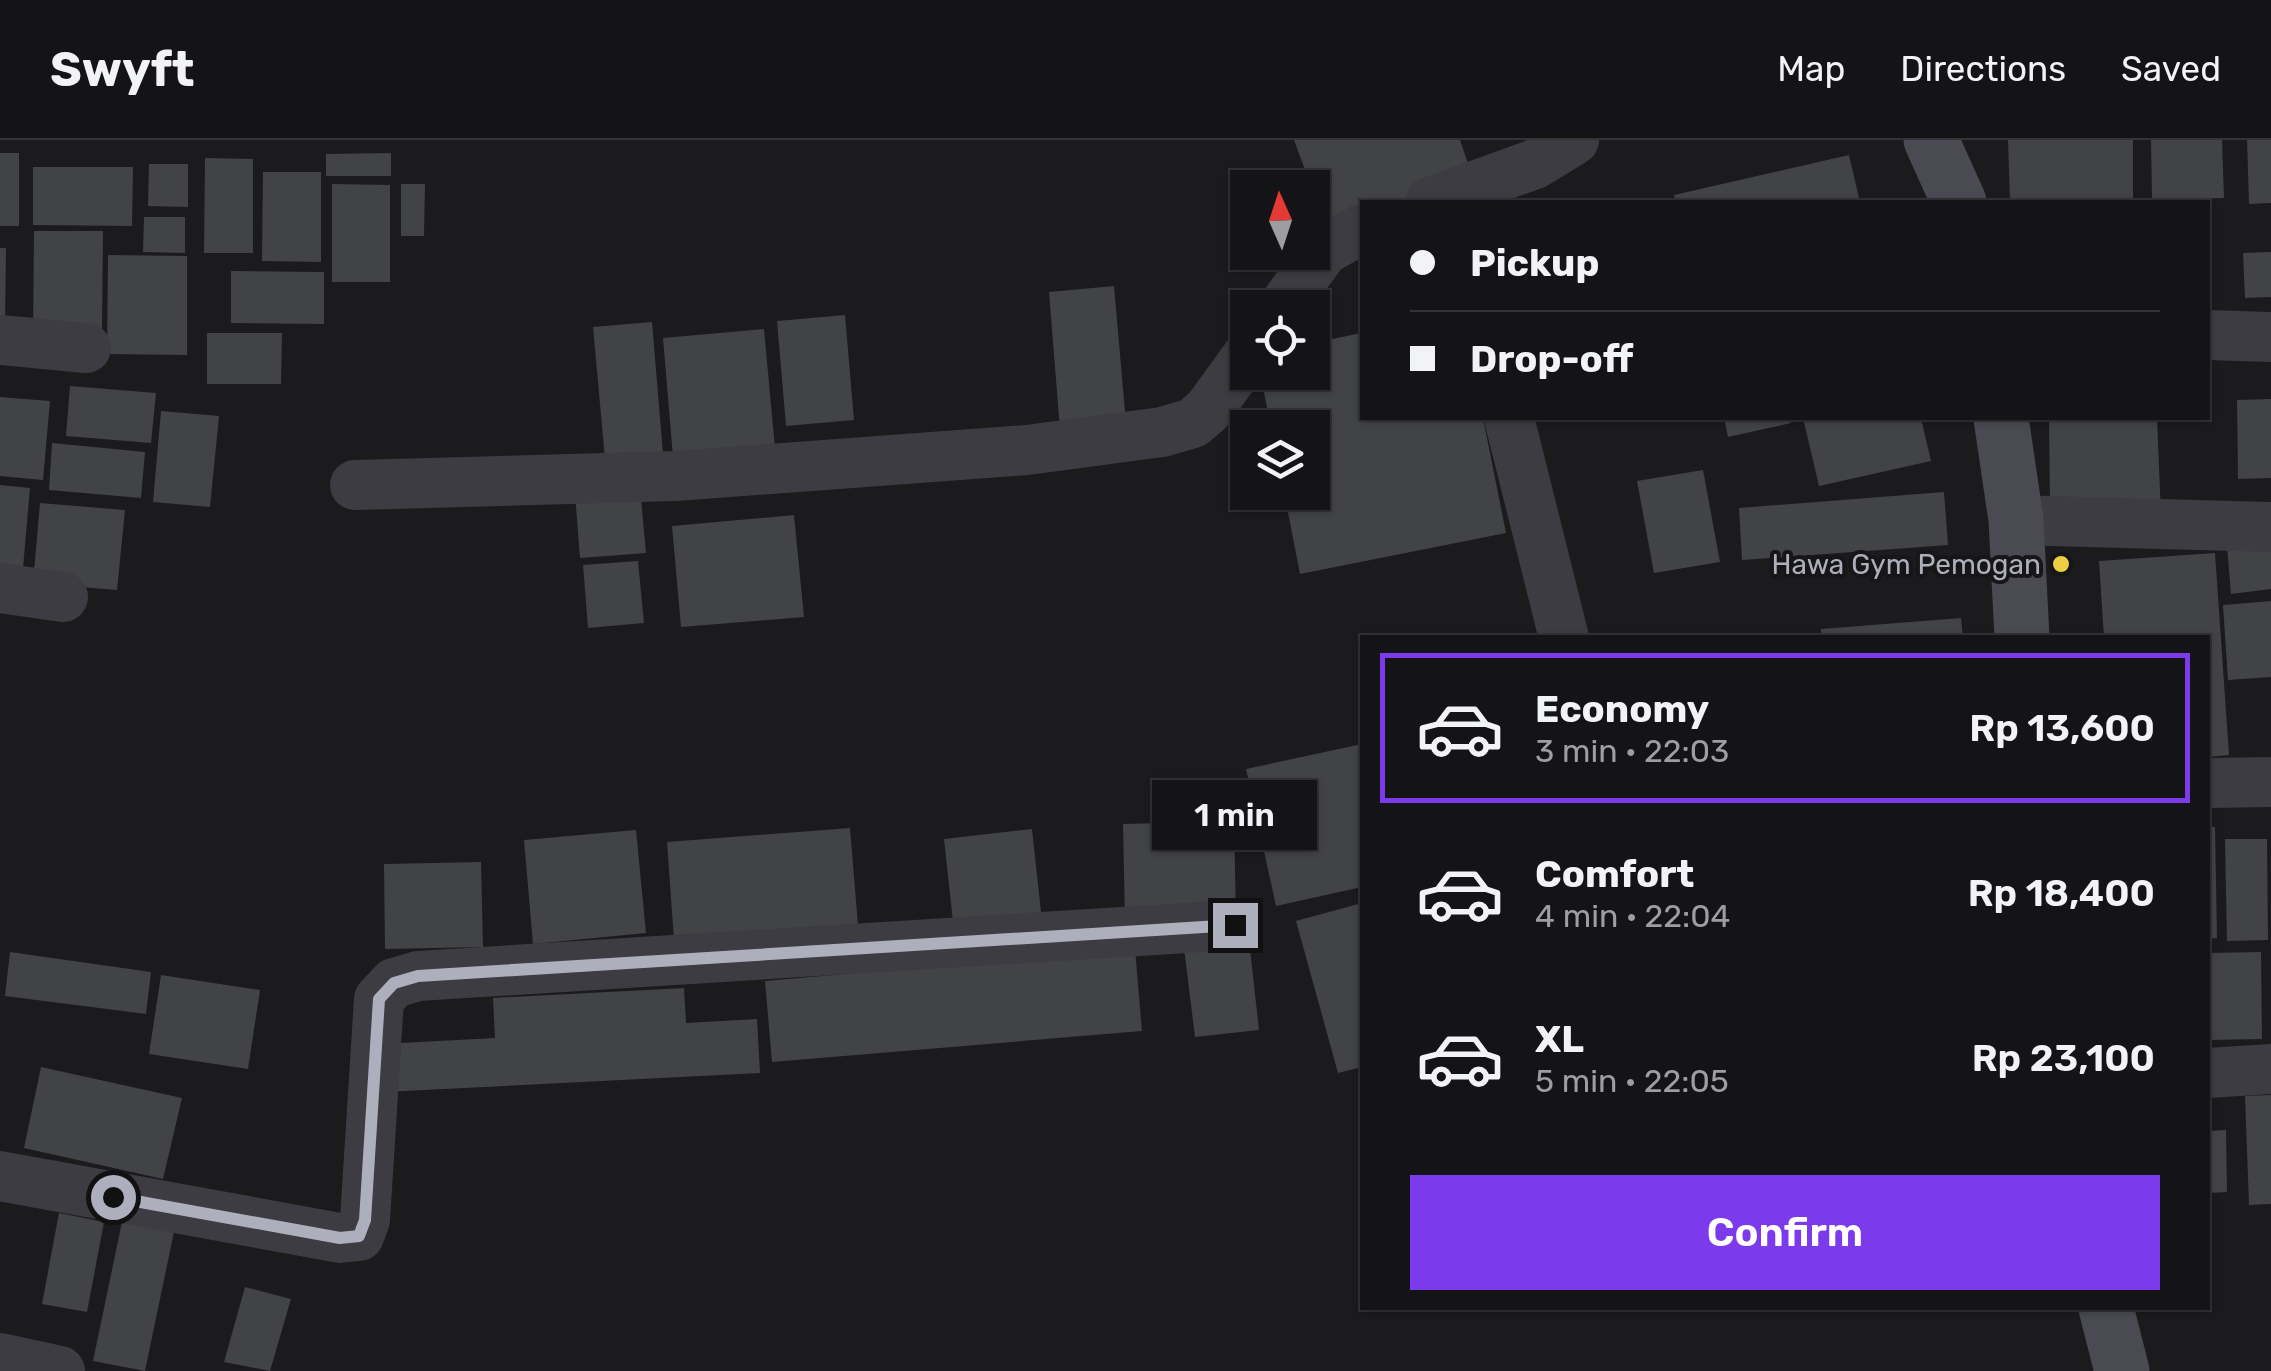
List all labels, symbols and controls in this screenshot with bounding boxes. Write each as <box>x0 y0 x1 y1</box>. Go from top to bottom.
text: Swyft <box>50 41 194 98</box>
text: Map <box>1777 48 1845 90</box>
text: Directions <box>1900 48 2066 90</box>
text: Saved <box>2121 48 2221 90</box>
north arrow <box>1230 170 1330 270</box>
map controls <box>1230 170 1330 510</box>
text: Pickup <box>1470 240 1599 286</box>
button: locate <box>1230 290 1330 390</box>
text: Drop-off <box>1470 336 1633 382</box>
button: layers <box>1230 410 1330 510</box>
place label: Hawa Gym Pemogan <box>1771 548 2041 581</box>
marker: Hawa Gym Pemogan <box>2050 553 2072 575</box>
icon: car <box>1415 683 1505 773</box>
text: Economy <box>1535 686 1709 732</box>
text: Rp 13,600 <box>1969 705 2155 751</box>
text: 3 min · 22:03 <box>1535 732 1729 770</box>
callout: 1 min <box>1152 780 1318 850</box>
text: 1 min <box>1194 796 1275 834</box>
icon: car <box>1415 848 1505 938</box>
text: Comfort <box>1535 851 1694 897</box>
text: Rp 18,400 <box>1968 870 2155 916</box>
text: 4 min · 22:04 <box>1535 897 1731 935</box>
route end <box>1213 903 1258 948</box>
icon: car <box>1415 1013 1505 1103</box>
text: XL <box>1535 1016 1584 1062</box>
text: Rp 23,100 <box>1972 1035 2155 1081</box>
text: 5 min · 22:05 <box>1535 1062 1729 1100</box>
route start <box>91 1175 136 1220</box>
button: Confirm <box>1410 1175 2160 1290</box>

